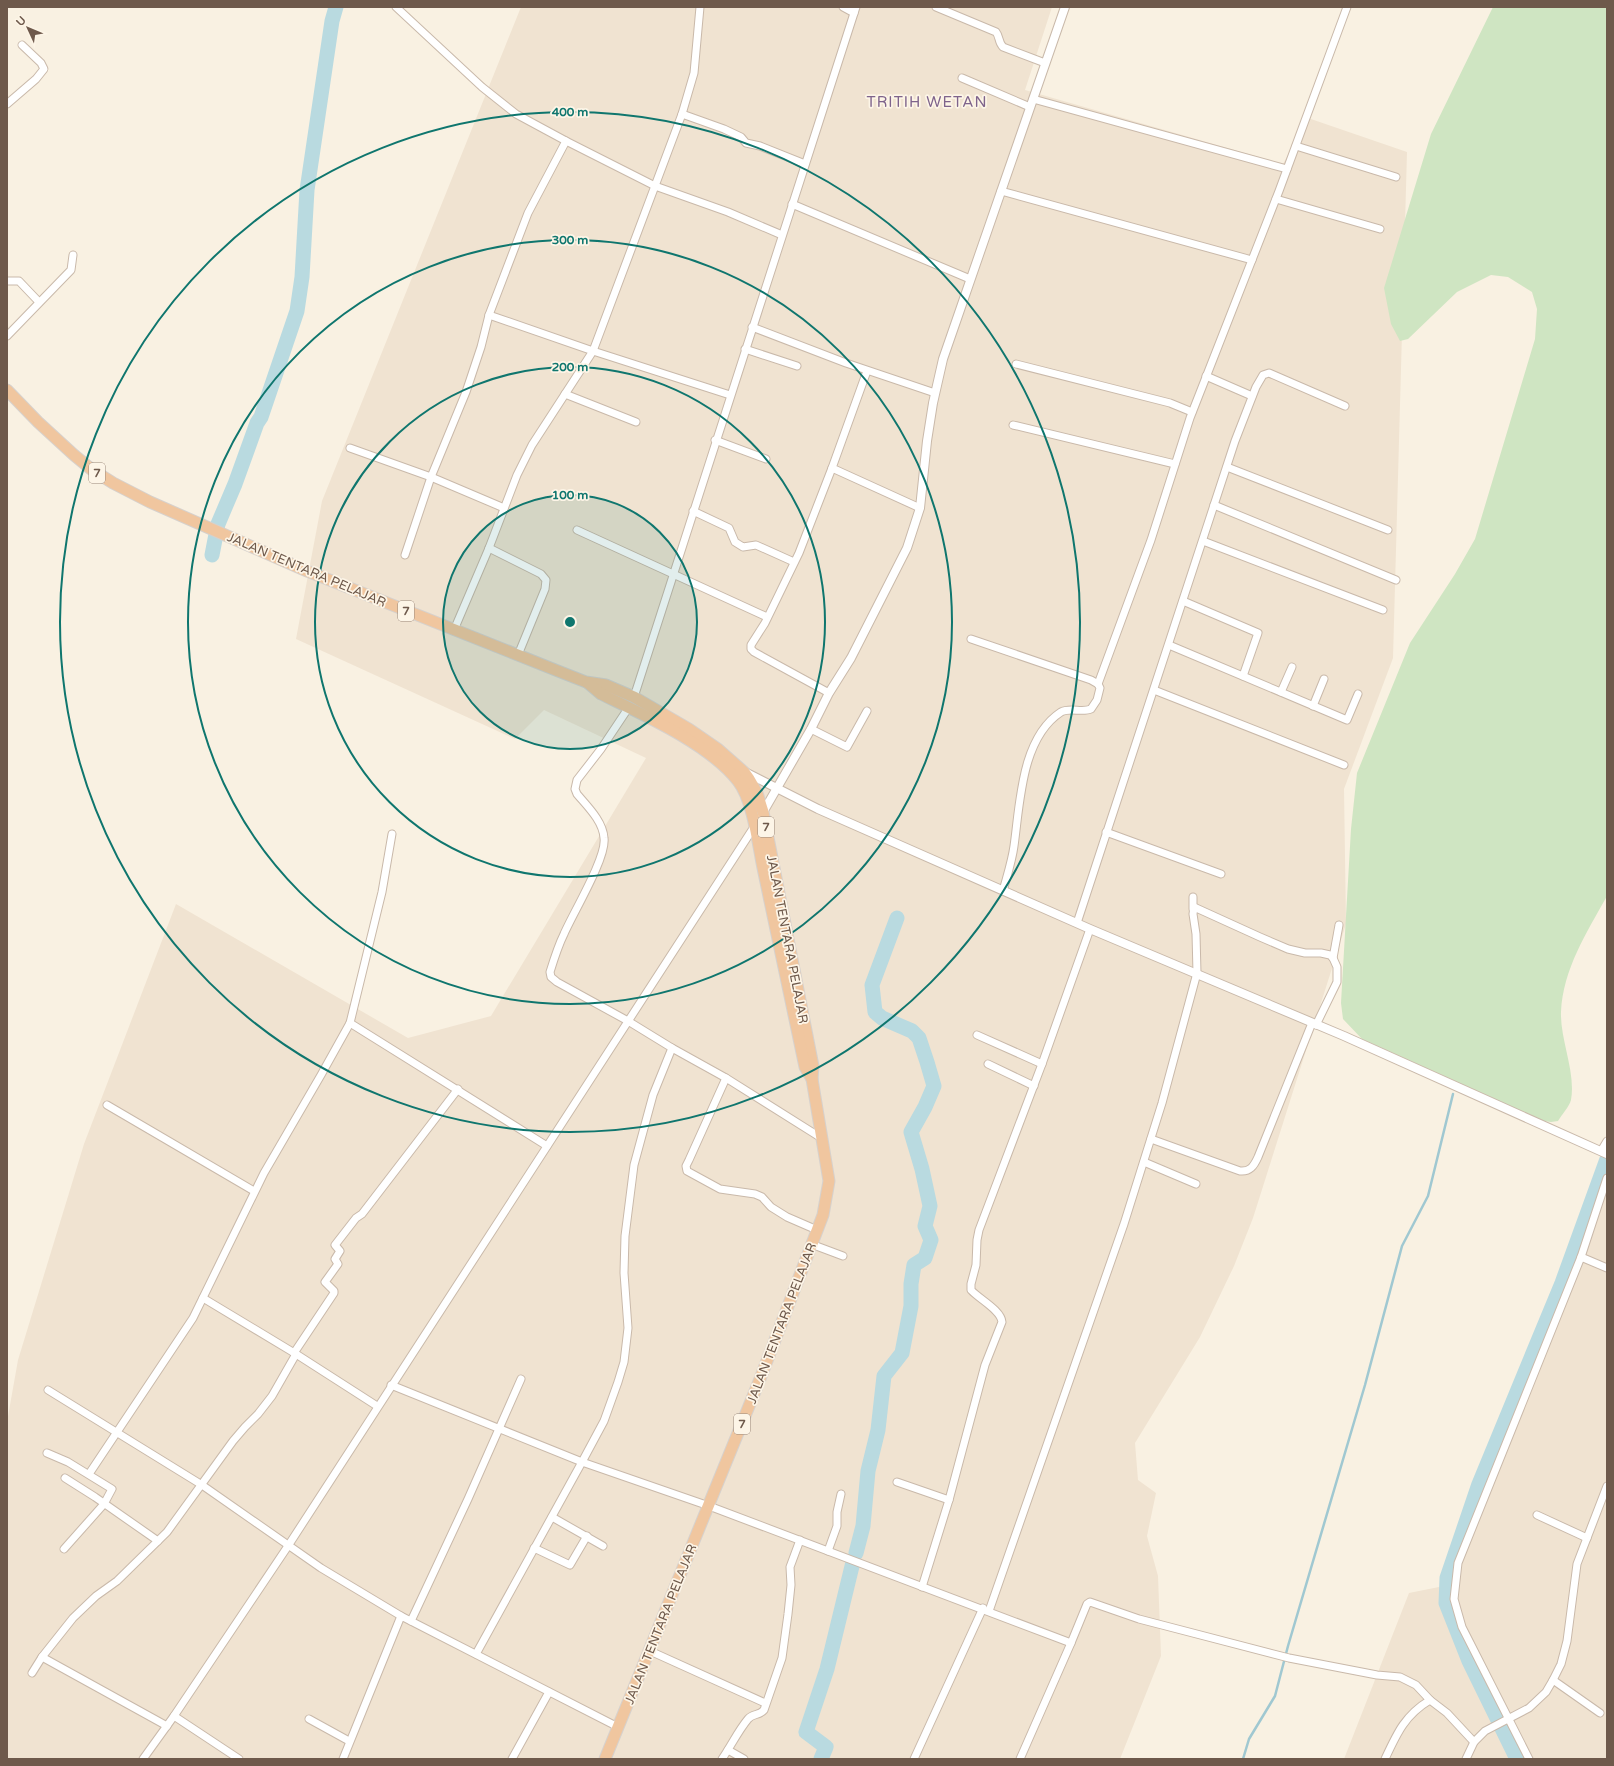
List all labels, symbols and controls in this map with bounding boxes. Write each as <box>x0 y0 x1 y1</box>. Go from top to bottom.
north arrow <box>8 8 48 48</box>
text: U <box>14 14 29 29</box>
district label: TRITIH WETAN <box>867 93 987 111</box>
text: 400 m <box>552 105 588 119</box>
text: 300 m <box>552 233 588 247</box>
text: 200 m <box>552 360 588 374</box>
road number: 7 <box>89 463 105 483</box>
text: 100 m <box>552 488 588 502</box>
street label: JALAN TENTARA PELAJAR <box>225 529 389 611</box>
road number: 7 <box>398 601 414 621</box>
centre of rings <box>563 615 577 629</box>
road number: 7 <box>758 817 774 837</box>
street label: JALAN TENTARA PELAJAR <box>763 854 811 1025</box>
street label: JALAN TENTARA PELAJAR <box>744 1241 820 1406</box>
road number: 7 <box>734 1414 750 1434</box>
street label: JALAN TENTARA PELAJAR <box>621 1542 700 1707</box>

